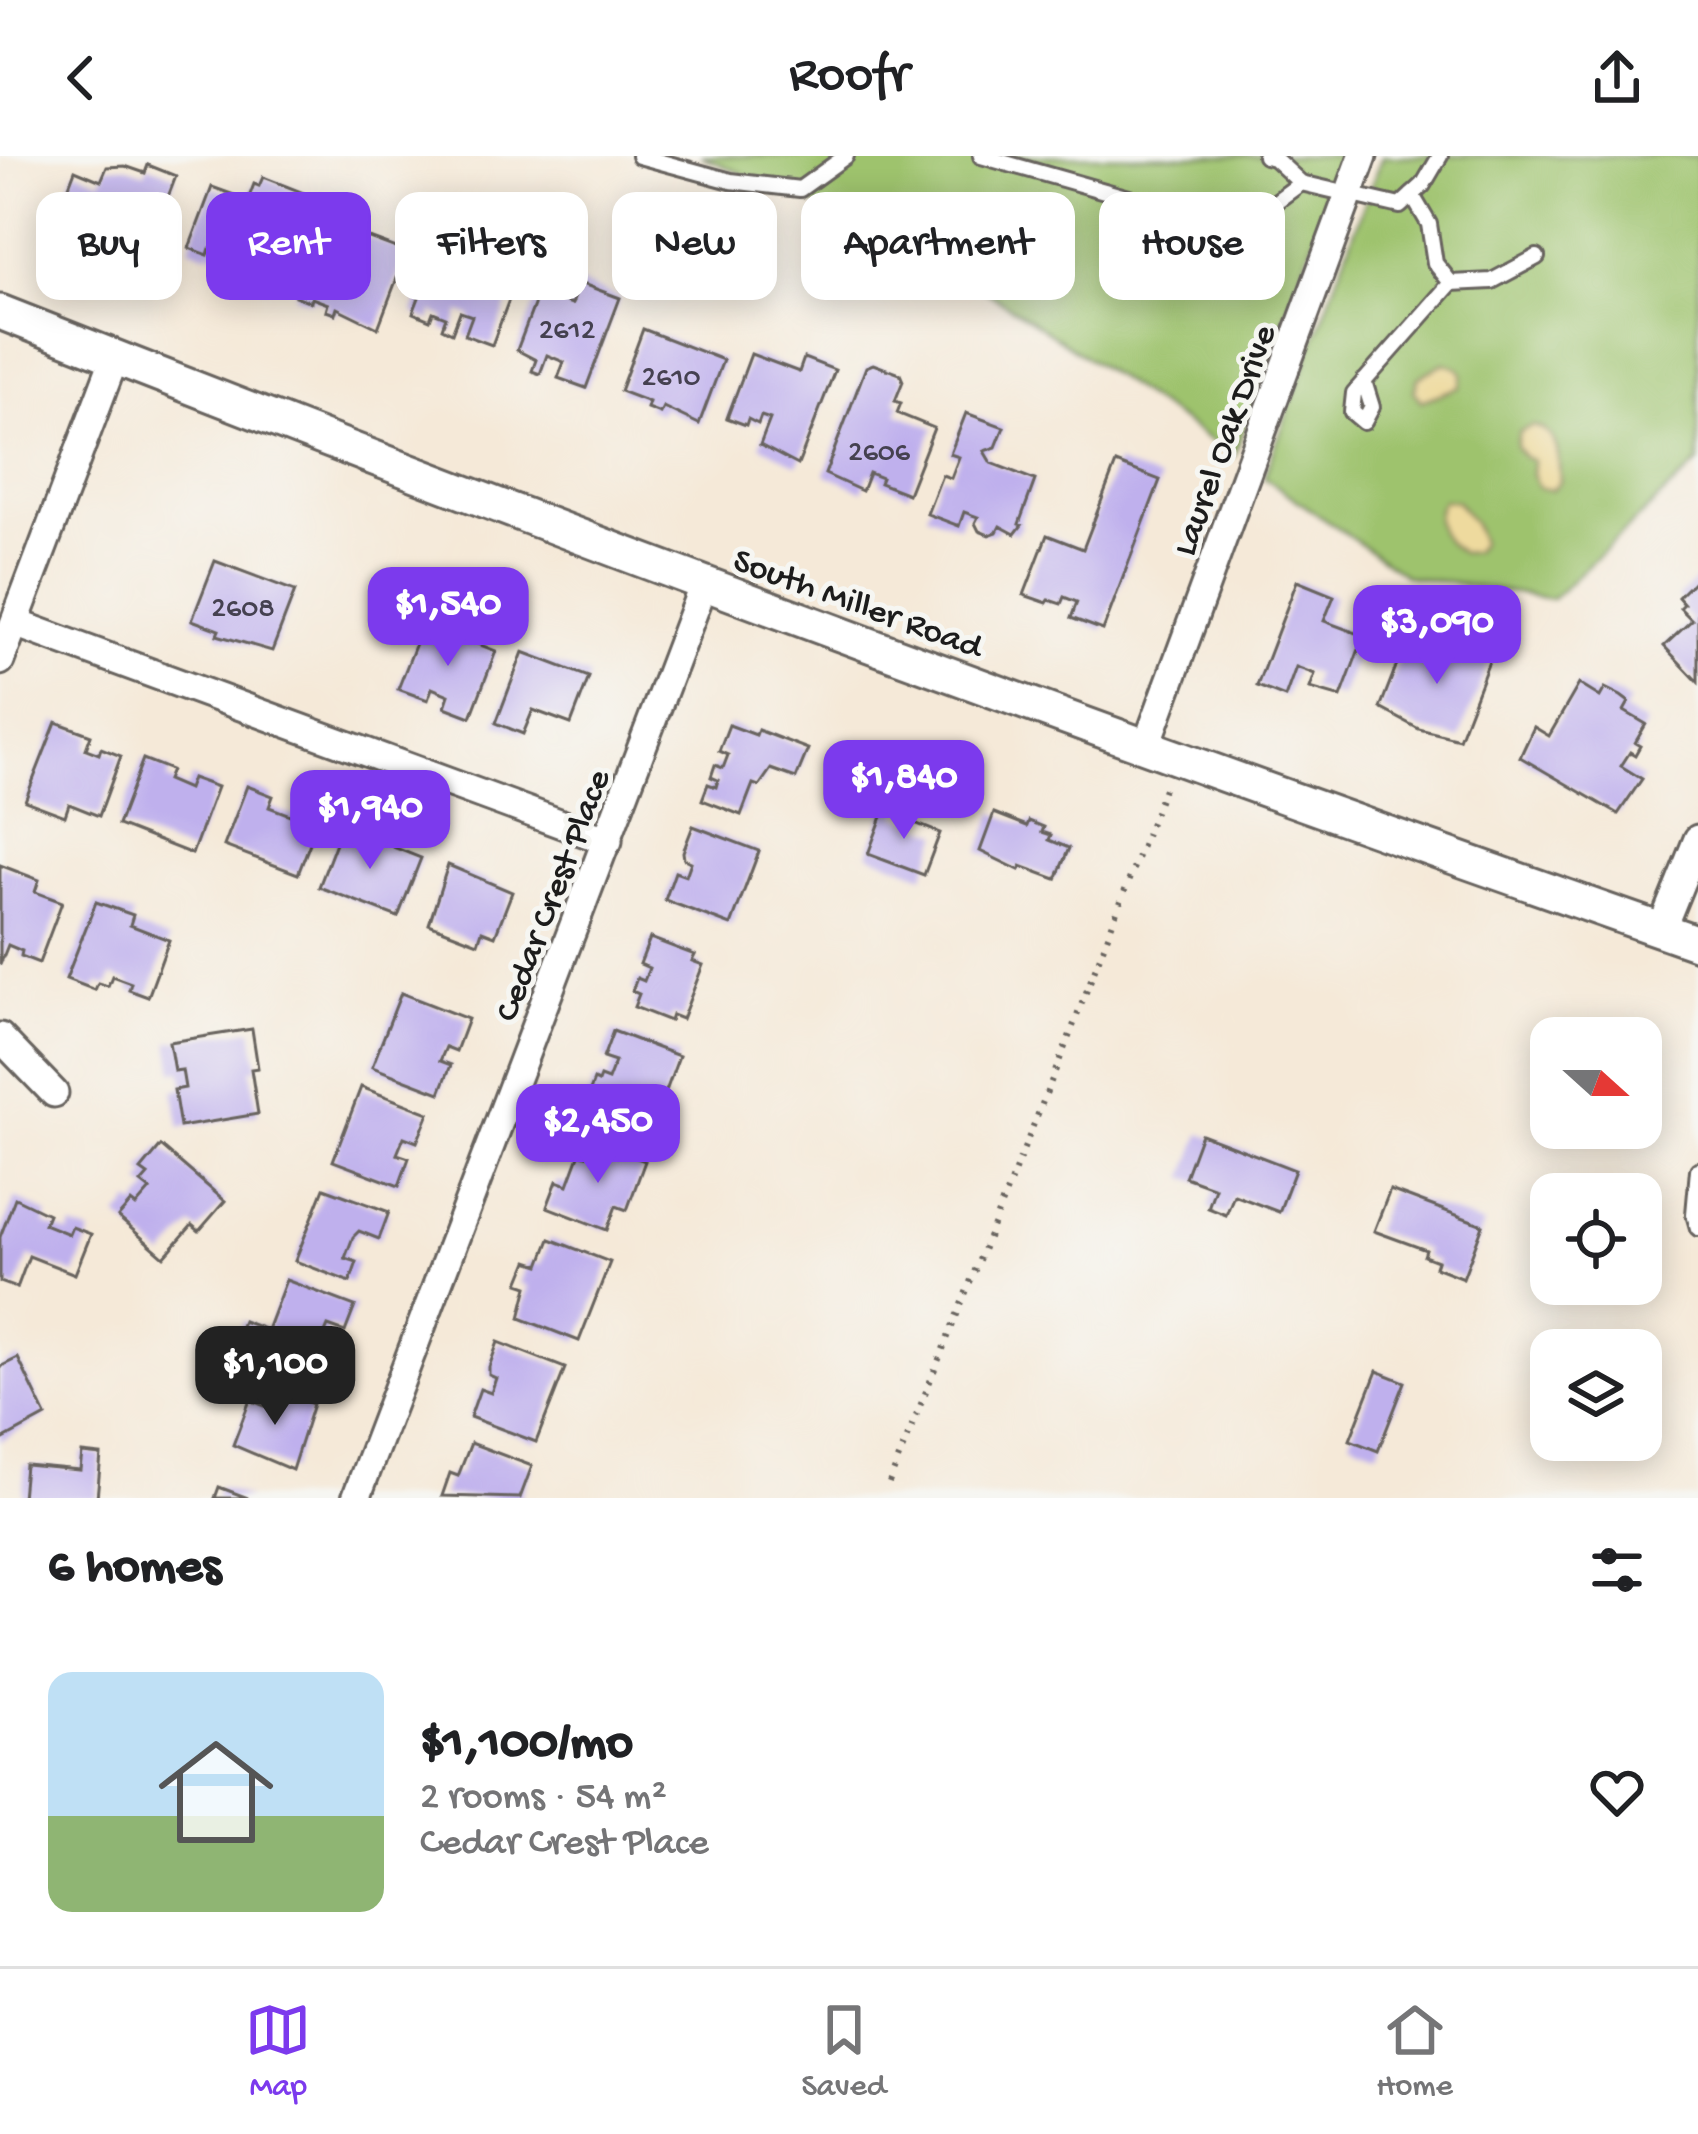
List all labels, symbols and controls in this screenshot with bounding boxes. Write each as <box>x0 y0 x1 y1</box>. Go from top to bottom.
icon: back <box>48 45 114 111</box>
icon: share <box>1584 45 1650 111</box>
text: Roofr <box>789 46 909 110</box>
chip: Buy <box>36 192 182 300</box>
chip: Rent <box>206 192 371 300</box>
chip: Filters <box>395 192 588 300</box>
chip: New <box>612 192 777 300</box>
chip: Apartment <box>801 192 1075 300</box>
chip: House <box>1099 192 1285 300</box>
house number: 2612 <box>539 315 595 350</box>
street label: Laurel Oak Drive <box>1165 320 1289 563</box>
house number: 2610 <box>641 362 701 397</box>
house number: 2606 <box>848 437 911 472</box>
street label: South Miller Road <box>726 541 990 672</box>
pin: $1,540 <box>350 567 546 669</box>
text: $1,540 <box>395 583 501 629</box>
pin: $3,090 <box>1339 585 1535 687</box>
house number: 2608 <box>211 593 275 628</box>
text: $3,090 <box>1380 601 1494 647</box>
pin: $1,840 <box>806 740 1002 842</box>
text: $1,840 <box>850 756 958 802</box>
street label: Cedar Crest Place <box>487 764 623 1028</box>
pin: $1,940 <box>272 770 468 872</box>
text: $1,940 <box>317 786 423 832</box>
north arrow <box>1530 1017 1662 1149</box>
map controls <box>1530 1017 1662 1461</box>
pin: $2,450 <box>500 1084 696 1186</box>
text: $2,450 <box>543 1100 653 1146</box>
button: locate <box>1530 1173 1662 1305</box>
pin: $1,100 <box>177 1326 373 1428</box>
button: layers <box>1530 1329 1662 1461</box>
text: $1,100 <box>222 1342 328 1388</box>
icon: filters <box>1584 1537 1650 1603</box>
text: 6 homes <box>48 1540 221 1600</box>
text: $1,100/mo <box>420 1716 633 1776</box>
icon: home <box>144 1720 288 1864</box>
icon: heart <box>1584 1759 1650 1825</box>
text: 2 rooms · 54 m² <box>420 1776 667 1822</box>
text: Cedar Crest Place <box>420 1822 709 1868</box>
tab: Map <box>245 1997 311 2107</box>
tab: Saved <box>801 1997 886 2107</box>
tab: Home <box>1376 1997 1453 2107</box>

